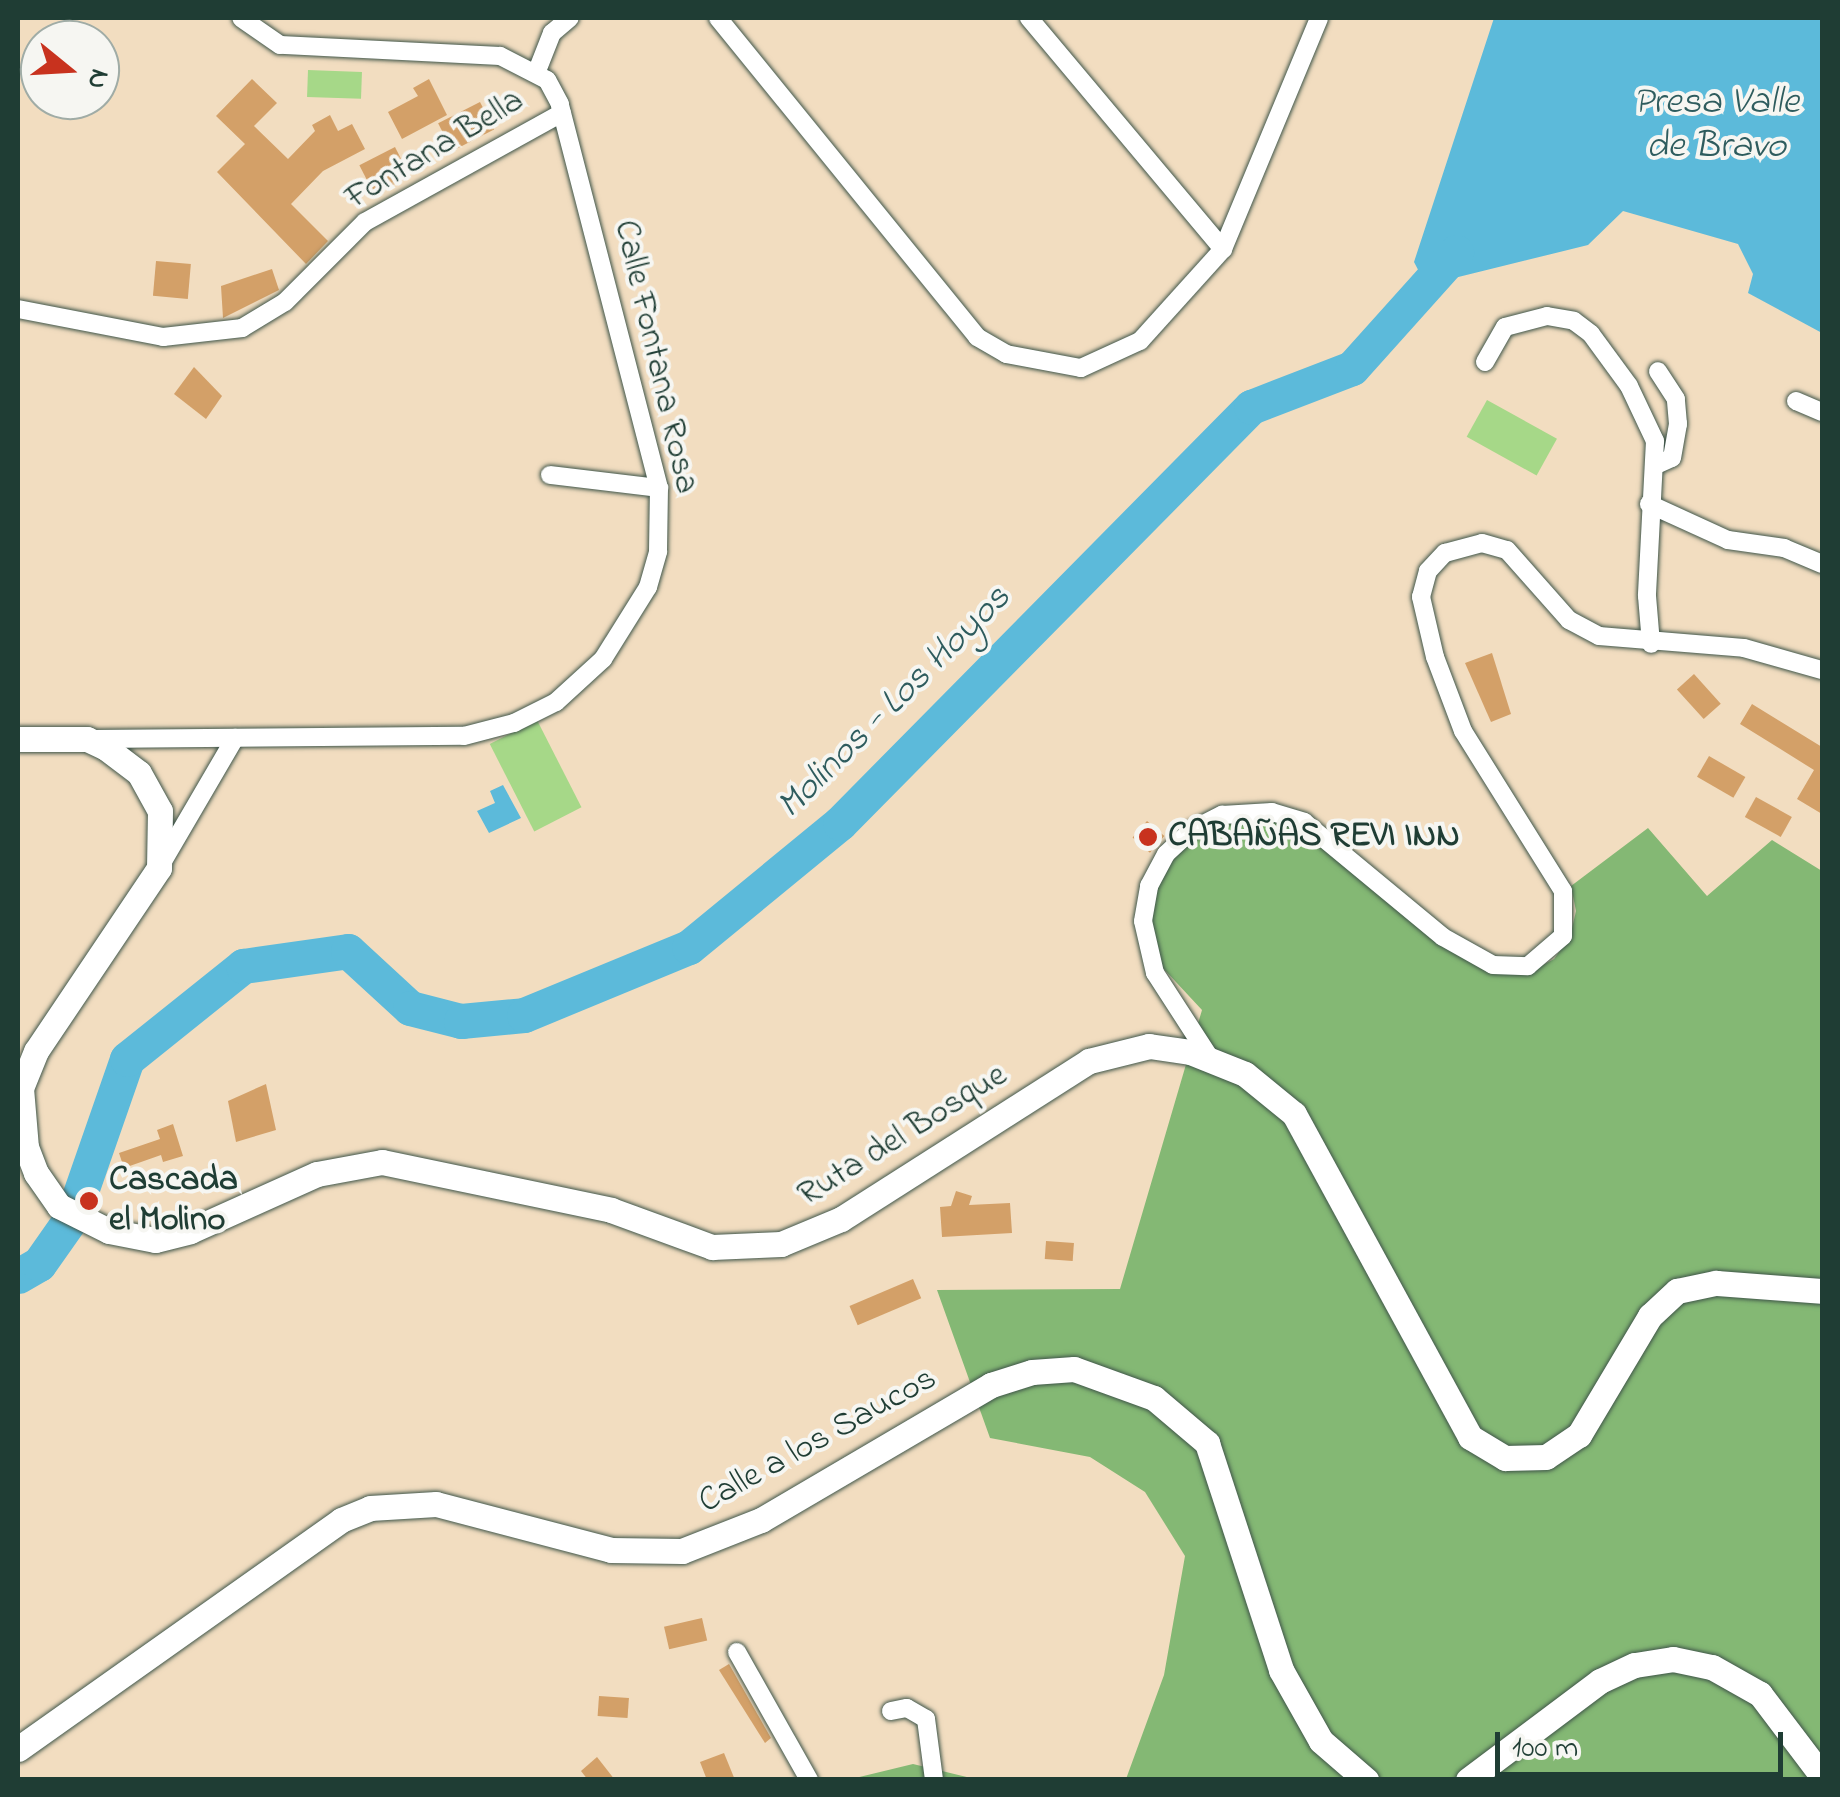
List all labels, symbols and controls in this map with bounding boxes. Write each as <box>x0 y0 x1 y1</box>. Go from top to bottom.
north arrow <box>20 20 120 120</box>
text: N <box>75 63 120 94</box>
street label: Fontana Bella <box>338 80 532 220</box>
water label: Presa Valle de Bravo <box>1633 81 1799 170</box>
street label: Calle Fontana Rosa <box>603 216 707 498</box>
water label: Molinos - Los Hoyos <box>769 577 1021 829</box>
place label: CABAÑAS REVI INN <box>1168 816 1460 858</box>
marker: CABAÑAS REVI INN <box>1137 826 1159 848</box>
street label: Ruta del Bosque <box>791 1055 1015 1217</box>
place label: Cascada el Molino <box>109 1160 238 1242</box>
marker: Cascada el Molino <box>78 1190 100 1212</box>
street label: Calle a los Saucos <box>692 1358 944 1524</box>
scale bar <box>1500 1712 1788 1774</box>
text: 100 m <box>1512 1727 1578 1771</box>

